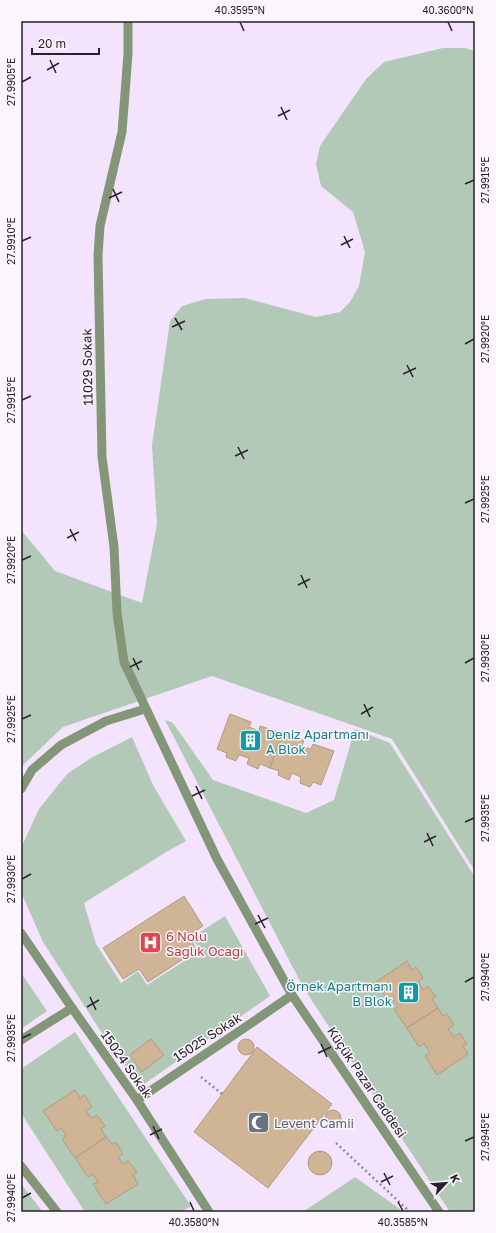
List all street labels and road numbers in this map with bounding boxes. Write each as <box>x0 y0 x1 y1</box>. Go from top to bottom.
street label: 11029 Sokak <box>78 328 96 406</box>
street label: 15025 Sokak <box>170 1009 245 1065</box>
street label: Küçük Pazar Caddesi <box>324 1024 410 1140</box>
street label: 15024 Sokak <box>98 1027 156 1101</box>

